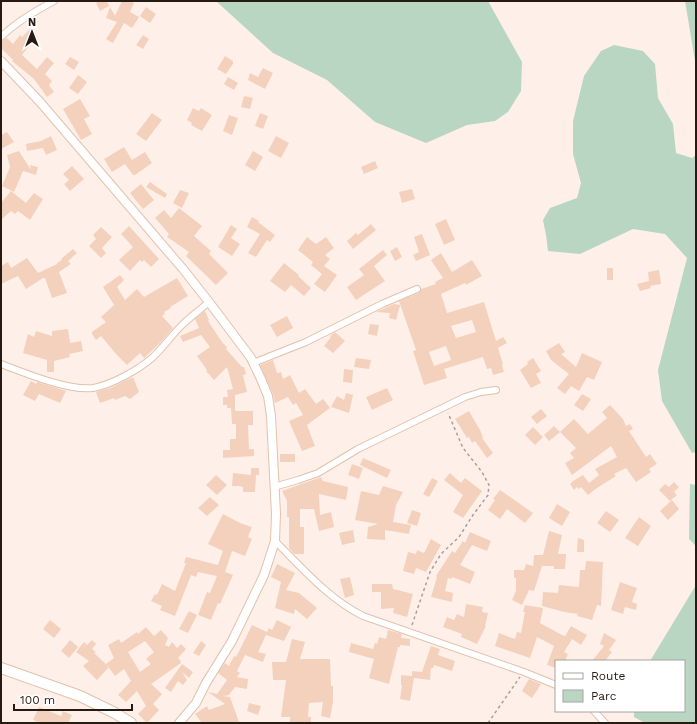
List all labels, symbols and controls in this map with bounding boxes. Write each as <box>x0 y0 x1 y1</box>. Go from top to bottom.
north arrow <box>12 12 52 52</box>
text: N <box>28 16 36 29</box>
legend <box>555 660 685 712</box>
text: Route <box>591 669 625 683</box>
scale bar <box>14 686 132 712</box>
text: Parc <box>591 689 617 703</box>
text: 100 m <box>20 693 55 707</box>

